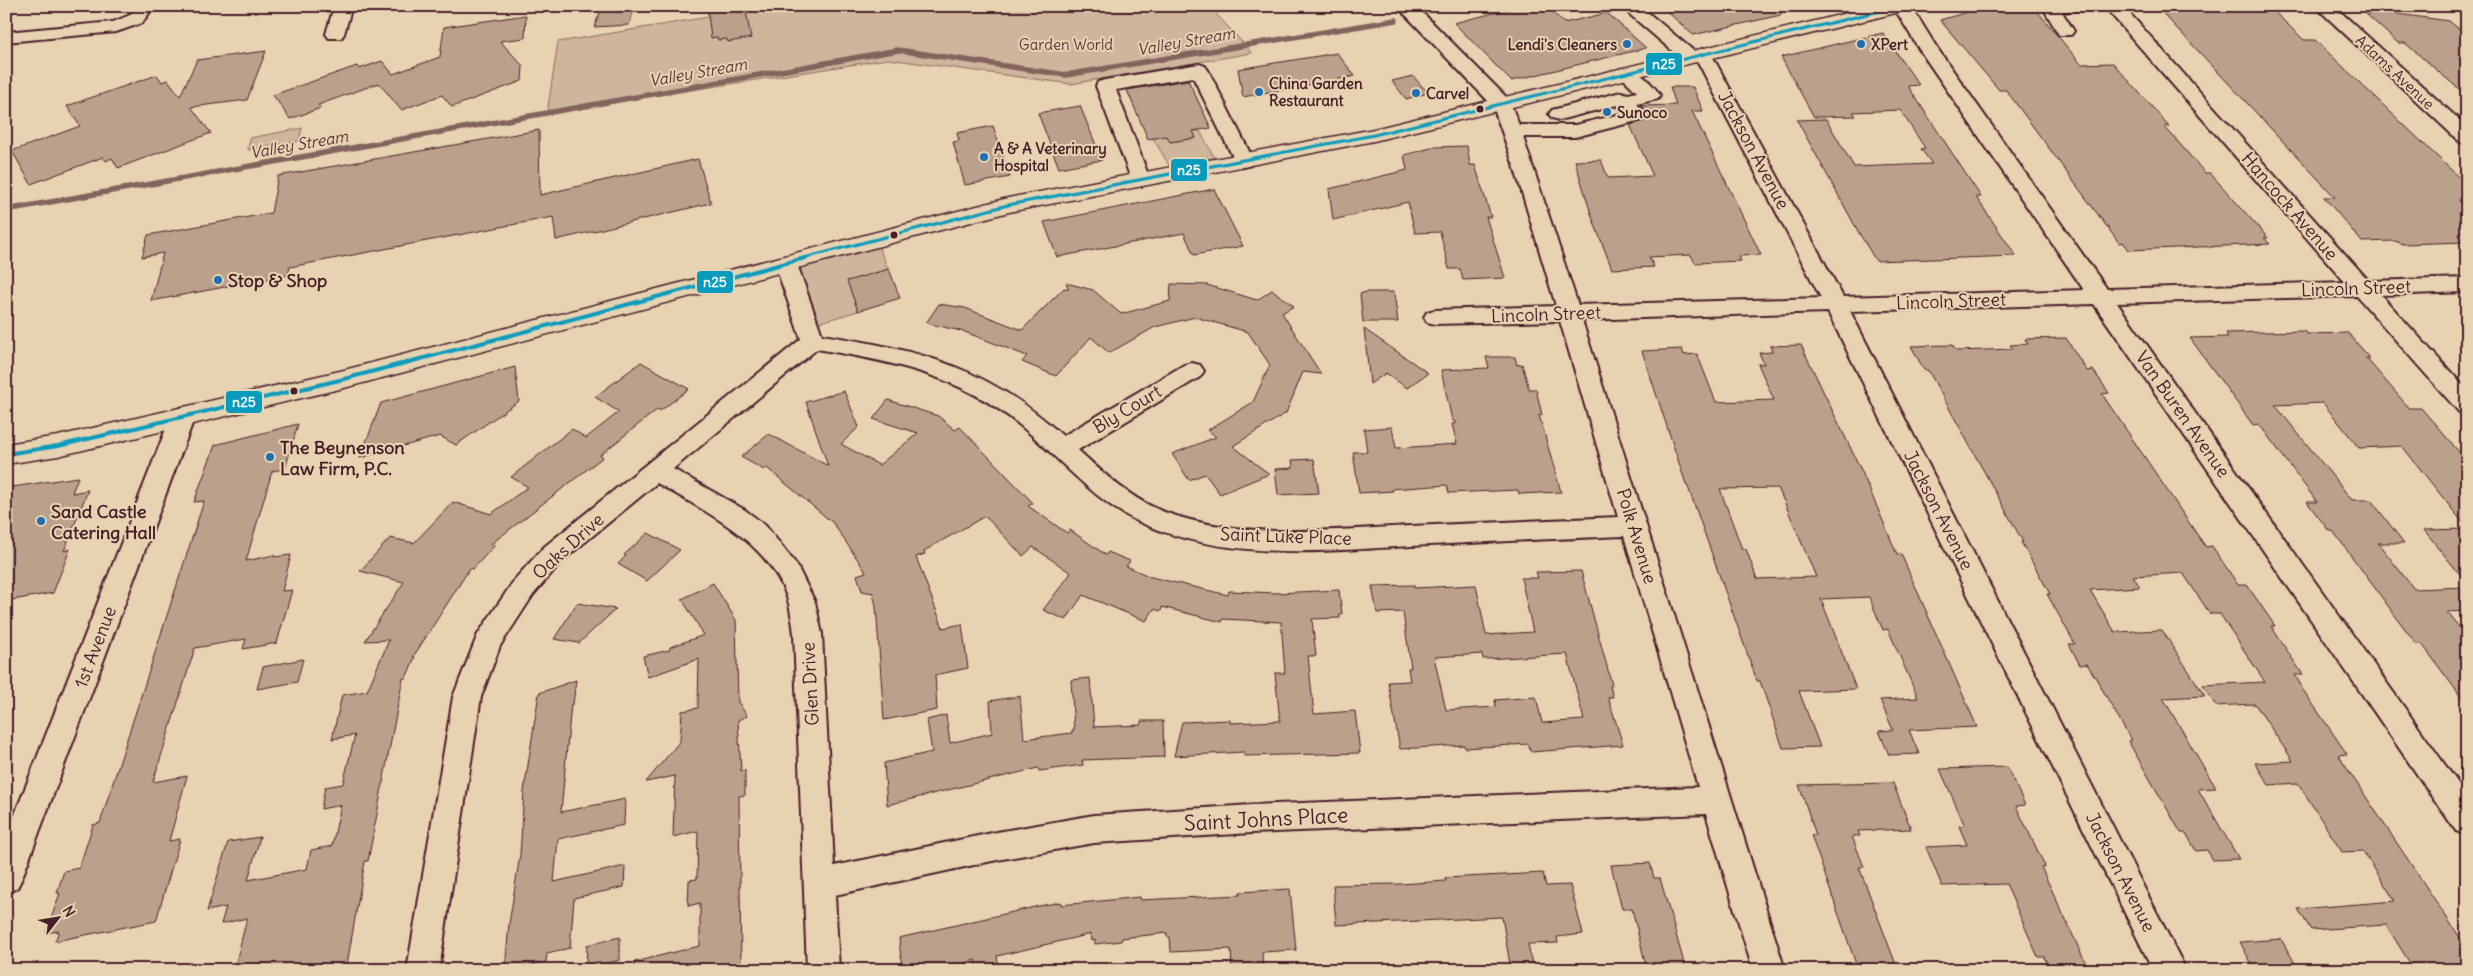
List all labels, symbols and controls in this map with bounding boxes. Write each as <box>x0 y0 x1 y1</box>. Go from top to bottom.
water label: Valley Stream <box>1136 22 1237 59</box>
street label: Adams Avenue <box>2352 31 2438 113</box>
park label: Garden World <box>1019 35 1113 54</box>
place label: Lendi's Cleaners <box>1508 35 1617 54</box>
place label: XPert <box>1871 35 1909 54</box>
marker: Lendi's Cleaners <box>1621 38 1633 50</box>
marker: XPert <box>1855 38 1867 50</box>
line badge: n25 <box>1645 52 1683 76</box>
water label: Valley Stream <box>648 53 749 90</box>
text: n25 <box>1652 55 1676 73</box>
place label: China Garden Restaurant <box>1269 74 1363 110</box>
place label: Carvel <box>1426 84 1469 103</box>
marker: China Garden Restaurant <box>1253 86 1265 98</box>
marker: Carvel <box>1410 87 1422 99</box>
street label: Jackson Avenue <box>1713 87 1795 213</box>
place label: Sunoco <box>1617 103 1668 122</box>
unlabelled marker <box>1475 104 1485 114</box>
marker: Sunoco <box>1601 106 1613 118</box>
water label: Valley Stream <box>249 125 350 162</box>
place label: A & A Veterinary Hospital <box>994 139 1107 176</box>
street label: Hancock Avenue <box>2237 147 2343 265</box>
marker: A & A Veterinary Hospital <box>978 151 990 163</box>
line badge: n25 <box>1170 158 1208 182</box>
text: n25 <box>1177 161 1201 179</box>
unlabelled marker <box>889 230 899 240</box>
place label: Stop & Shop <box>228 269 327 292</box>
line badge: n25 <box>696 270 734 294</box>
text: n25 <box>703 273 727 291</box>
marker: Stop & Shop <box>212 274 224 286</box>
street label: Lincoln Street <box>2301 275 2411 301</box>
street label: Lincoln Street <box>1896 288 2006 314</box>
street label: Lincoln Street <box>1491 301 1601 327</box>
street label: Van Buren Avenue <box>2131 346 2235 482</box>
street label: Bly Court <box>1088 380 1166 438</box>
unlabelled marker <box>289 386 299 396</box>
line badge: n25 <box>225 390 263 414</box>
text: n25 <box>232 393 256 411</box>
place label: The Beynenson Law Firm, P.C. <box>280 436 405 480</box>
street label: Jackson Avenue <box>1899 446 1979 574</box>
marker: The Beynenson Law Firm, P.C. <box>264 451 276 463</box>
street label: Polk Avenue <box>1612 486 1662 586</box>
place label: Sand Castle Catering Hall <box>51 500 156 544</box>
street label: Oaks Drive <box>527 508 609 584</box>
marker: Sand Castle Catering Hall <box>35 515 47 527</box>
street label: Saint Luke Place <box>1220 522 1352 550</box>
street label: 1st Avenue <box>69 603 121 691</box>
street label: Glen Drive <box>796 641 824 727</box>
street label: Saint Johns Place <box>1183 801 1349 837</box>
street label: Jackson Avenue <box>2081 808 2161 936</box>
north arrow <box>32 894 82 944</box>
text: N <box>59 903 79 920</box>

